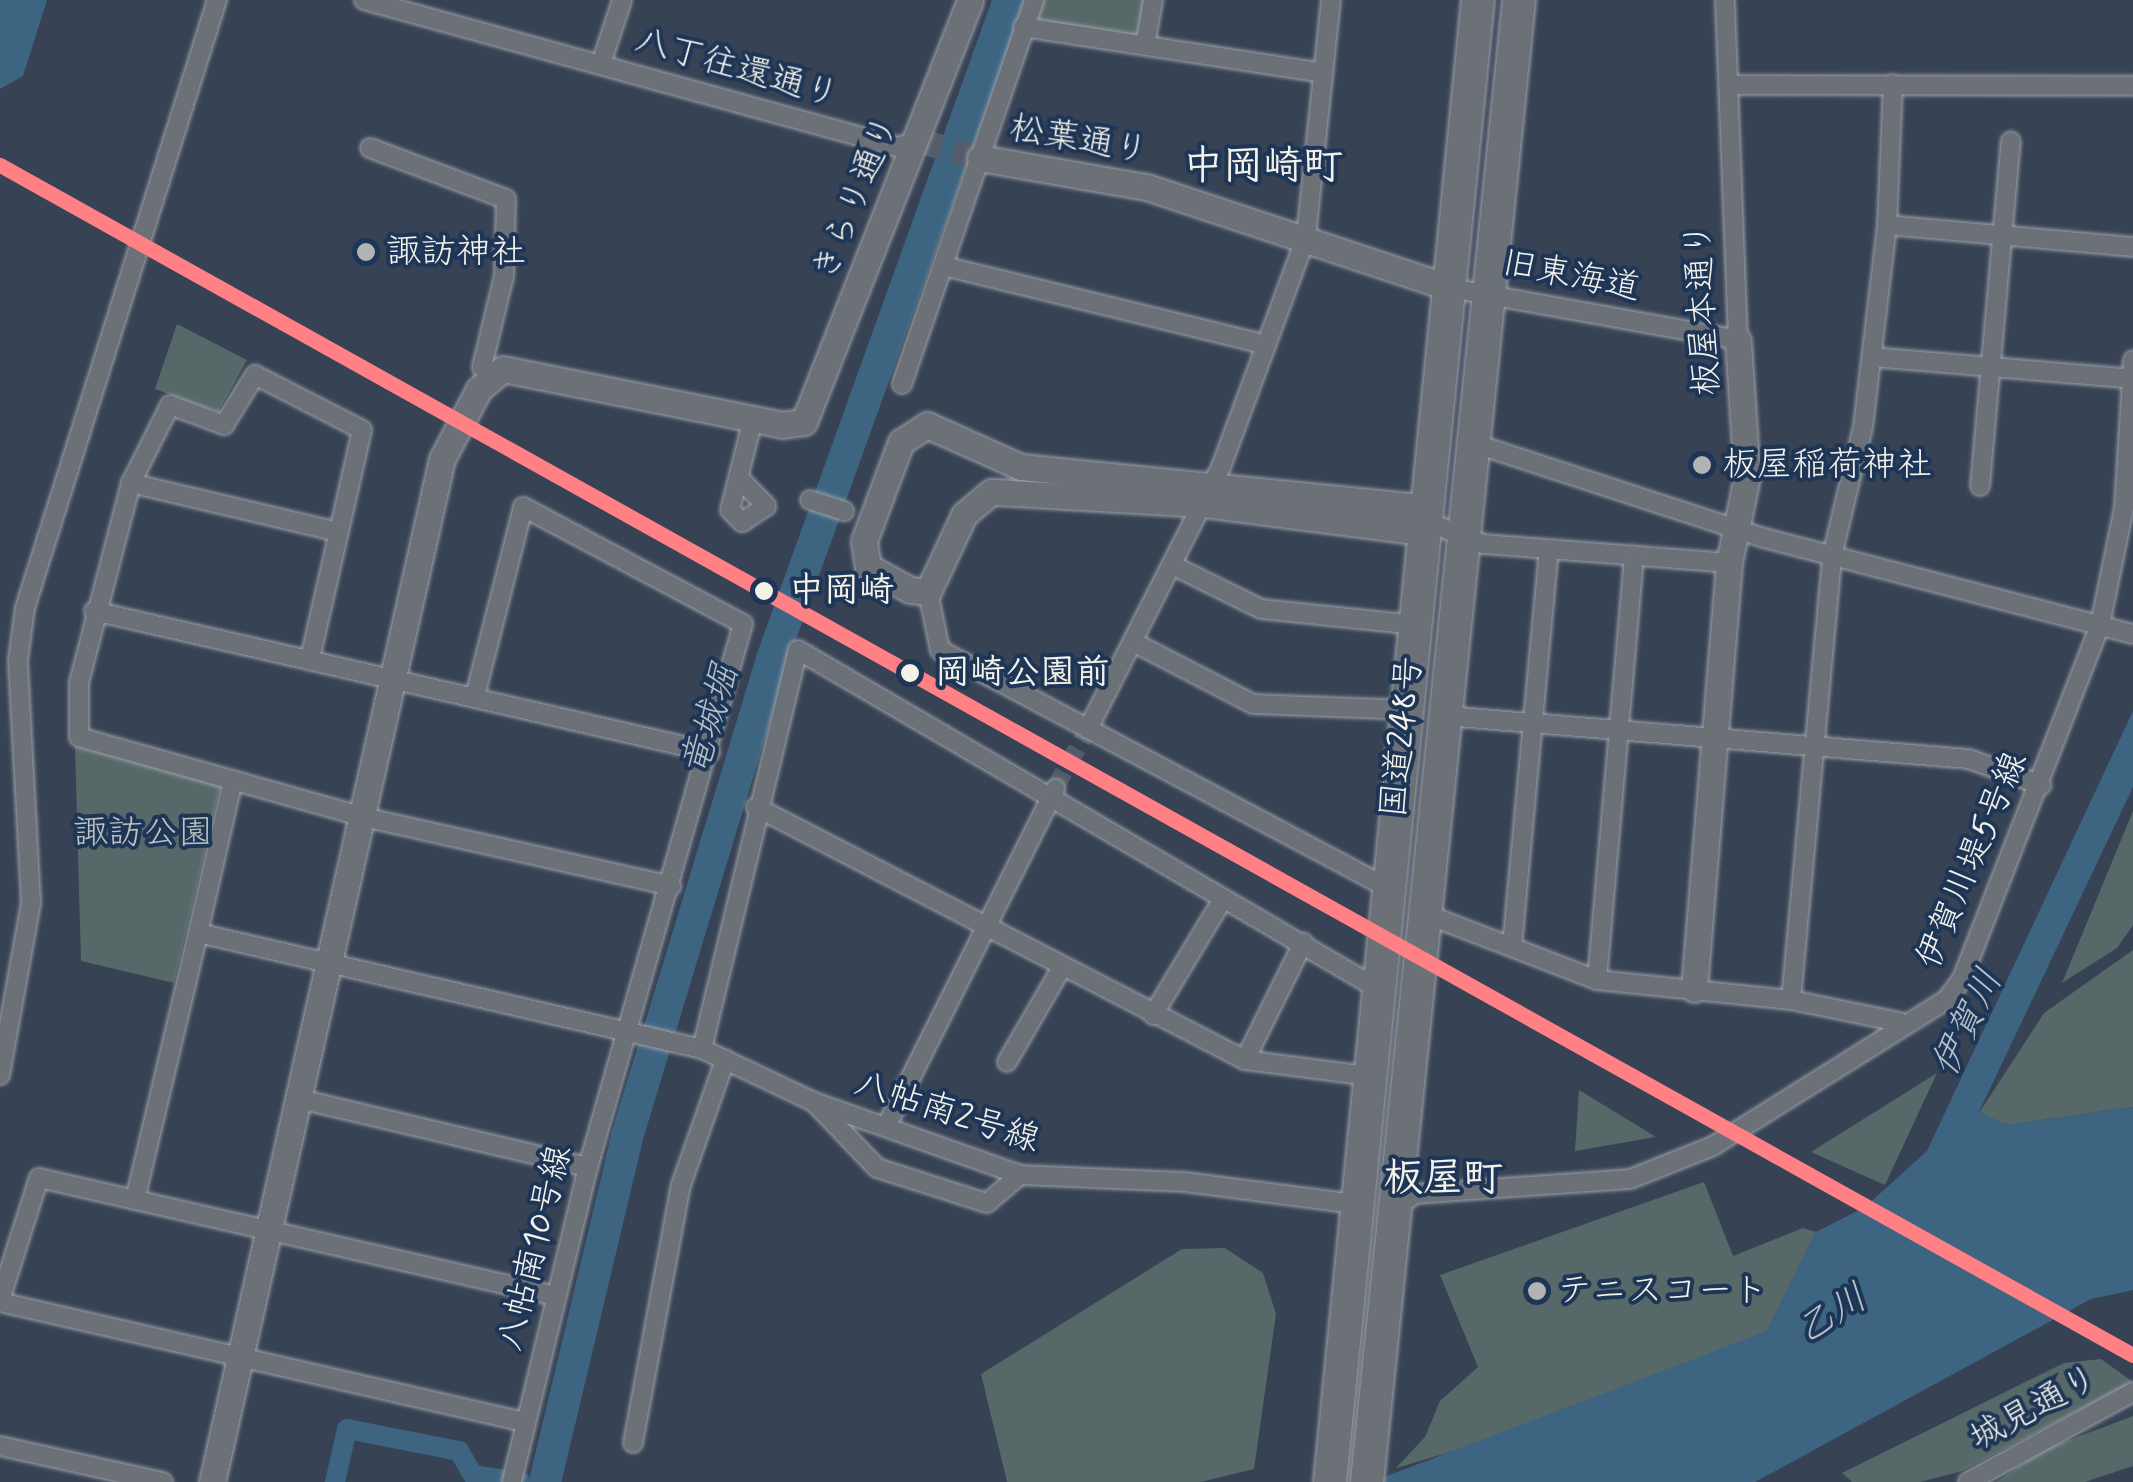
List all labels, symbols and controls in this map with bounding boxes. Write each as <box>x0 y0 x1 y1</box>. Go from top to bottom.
street label: 八丁往還通り <box>630 19 844 117</box>
street label: 松葉通り <box>1006 107 1152 173</box>
street label: きらり通り <box>804 109 908 287</box>
district label: 中岡崎町 <box>1183 143 1343 191</box>
street label: 板屋本通り <box>1677 221 1729 397</box>
place label: 諏訪神社 <box>386 231 526 273</box>
marker: 諏訪神社 <box>355 241 377 263</box>
street label: 旧東海道 <box>1498 242 1644 310</box>
place label: 板屋稲荷神社 <box>1722 444 1932 486</box>
marker: 板屋稲荷神社 <box>1691 454 1713 476</box>
place label: 中岡崎 <box>789 570 894 612</box>
marker: 中岡崎 <box>748 575 780 607</box>
place label: 岡崎公園前 <box>935 652 1110 694</box>
street label: 国道248号 <box>1373 654 1431 820</box>
marker: 岡崎公園前 <box>894 657 926 689</box>
water label: 竜城堀 <box>673 660 749 782</box>
street label: 伊賀川堤5号線 <box>1908 745 2036 975</box>
park label: 諏訪公園 <box>73 812 213 854</box>
water label: 伊賀川 <box>1923 962 2013 1084</box>
street label: 八帖南2号線 <box>849 1062 1045 1162</box>
street label: 八帖南10号線 <box>489 1141 581 1355</box>
district label: 板屋町 <box>1383 1155 1503 1203</box>
place label: テニスコート <box>1557 1270 1767 1312</box>
water label: 乙川 <box>1788 1276 1876 1354</box>
marker: テニスコート <box>1526 1280 1548 1302</box>
street label: 城見通り <box>1962 1357 2106 1459</box>

